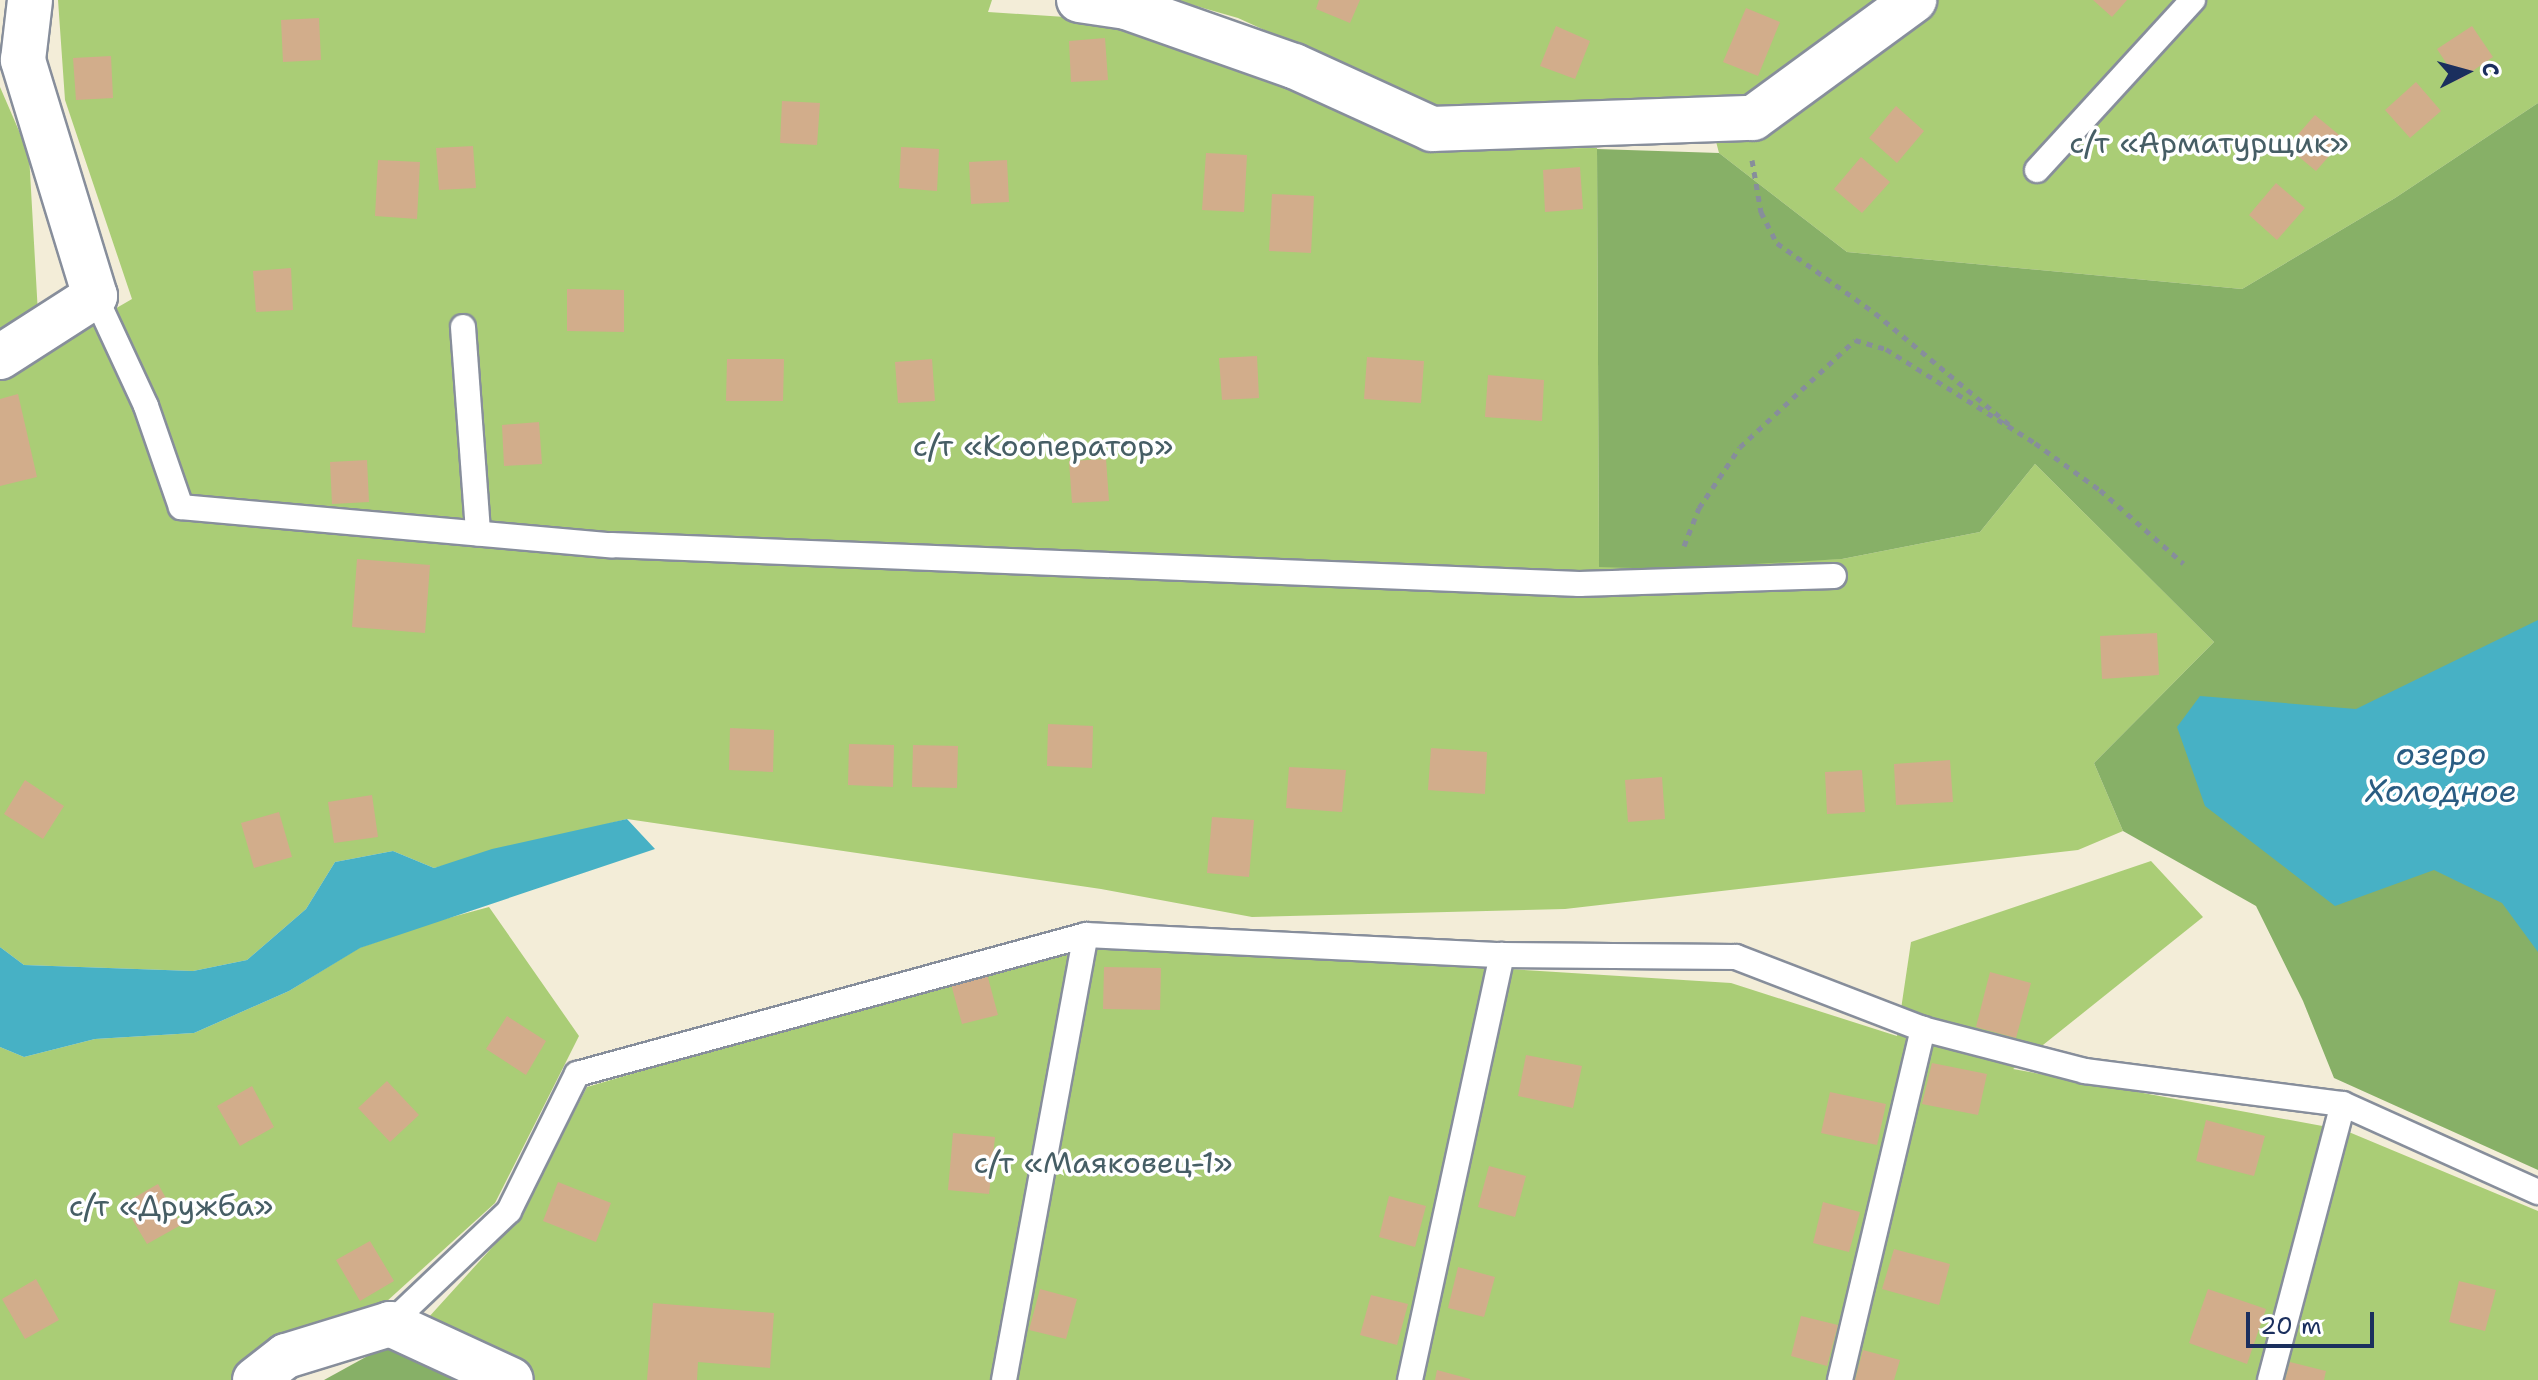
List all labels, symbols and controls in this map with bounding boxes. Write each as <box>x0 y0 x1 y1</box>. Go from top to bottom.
north arrow <box>2426 32 2506 112</box>
text: С <box>2475 61 2505 78</box>
park label: с/т «Арматурщик» <box>2069 125 2349 161</box>
park label: с/т «Кооператор» <box>913 428 1173 464</box>
water label: озеро Холодное <box>2365 736 2517 811</box>
park label: с/т «Маяковец-1» <box>973 1145 1233 1181</box>
park label: с/т «Дружба» <box>69 1188 273 1224</box>
scale bar <box>2250 1296 2378 1346</box>
text: 20 m <box>2260 1310 2322 1342</box>

